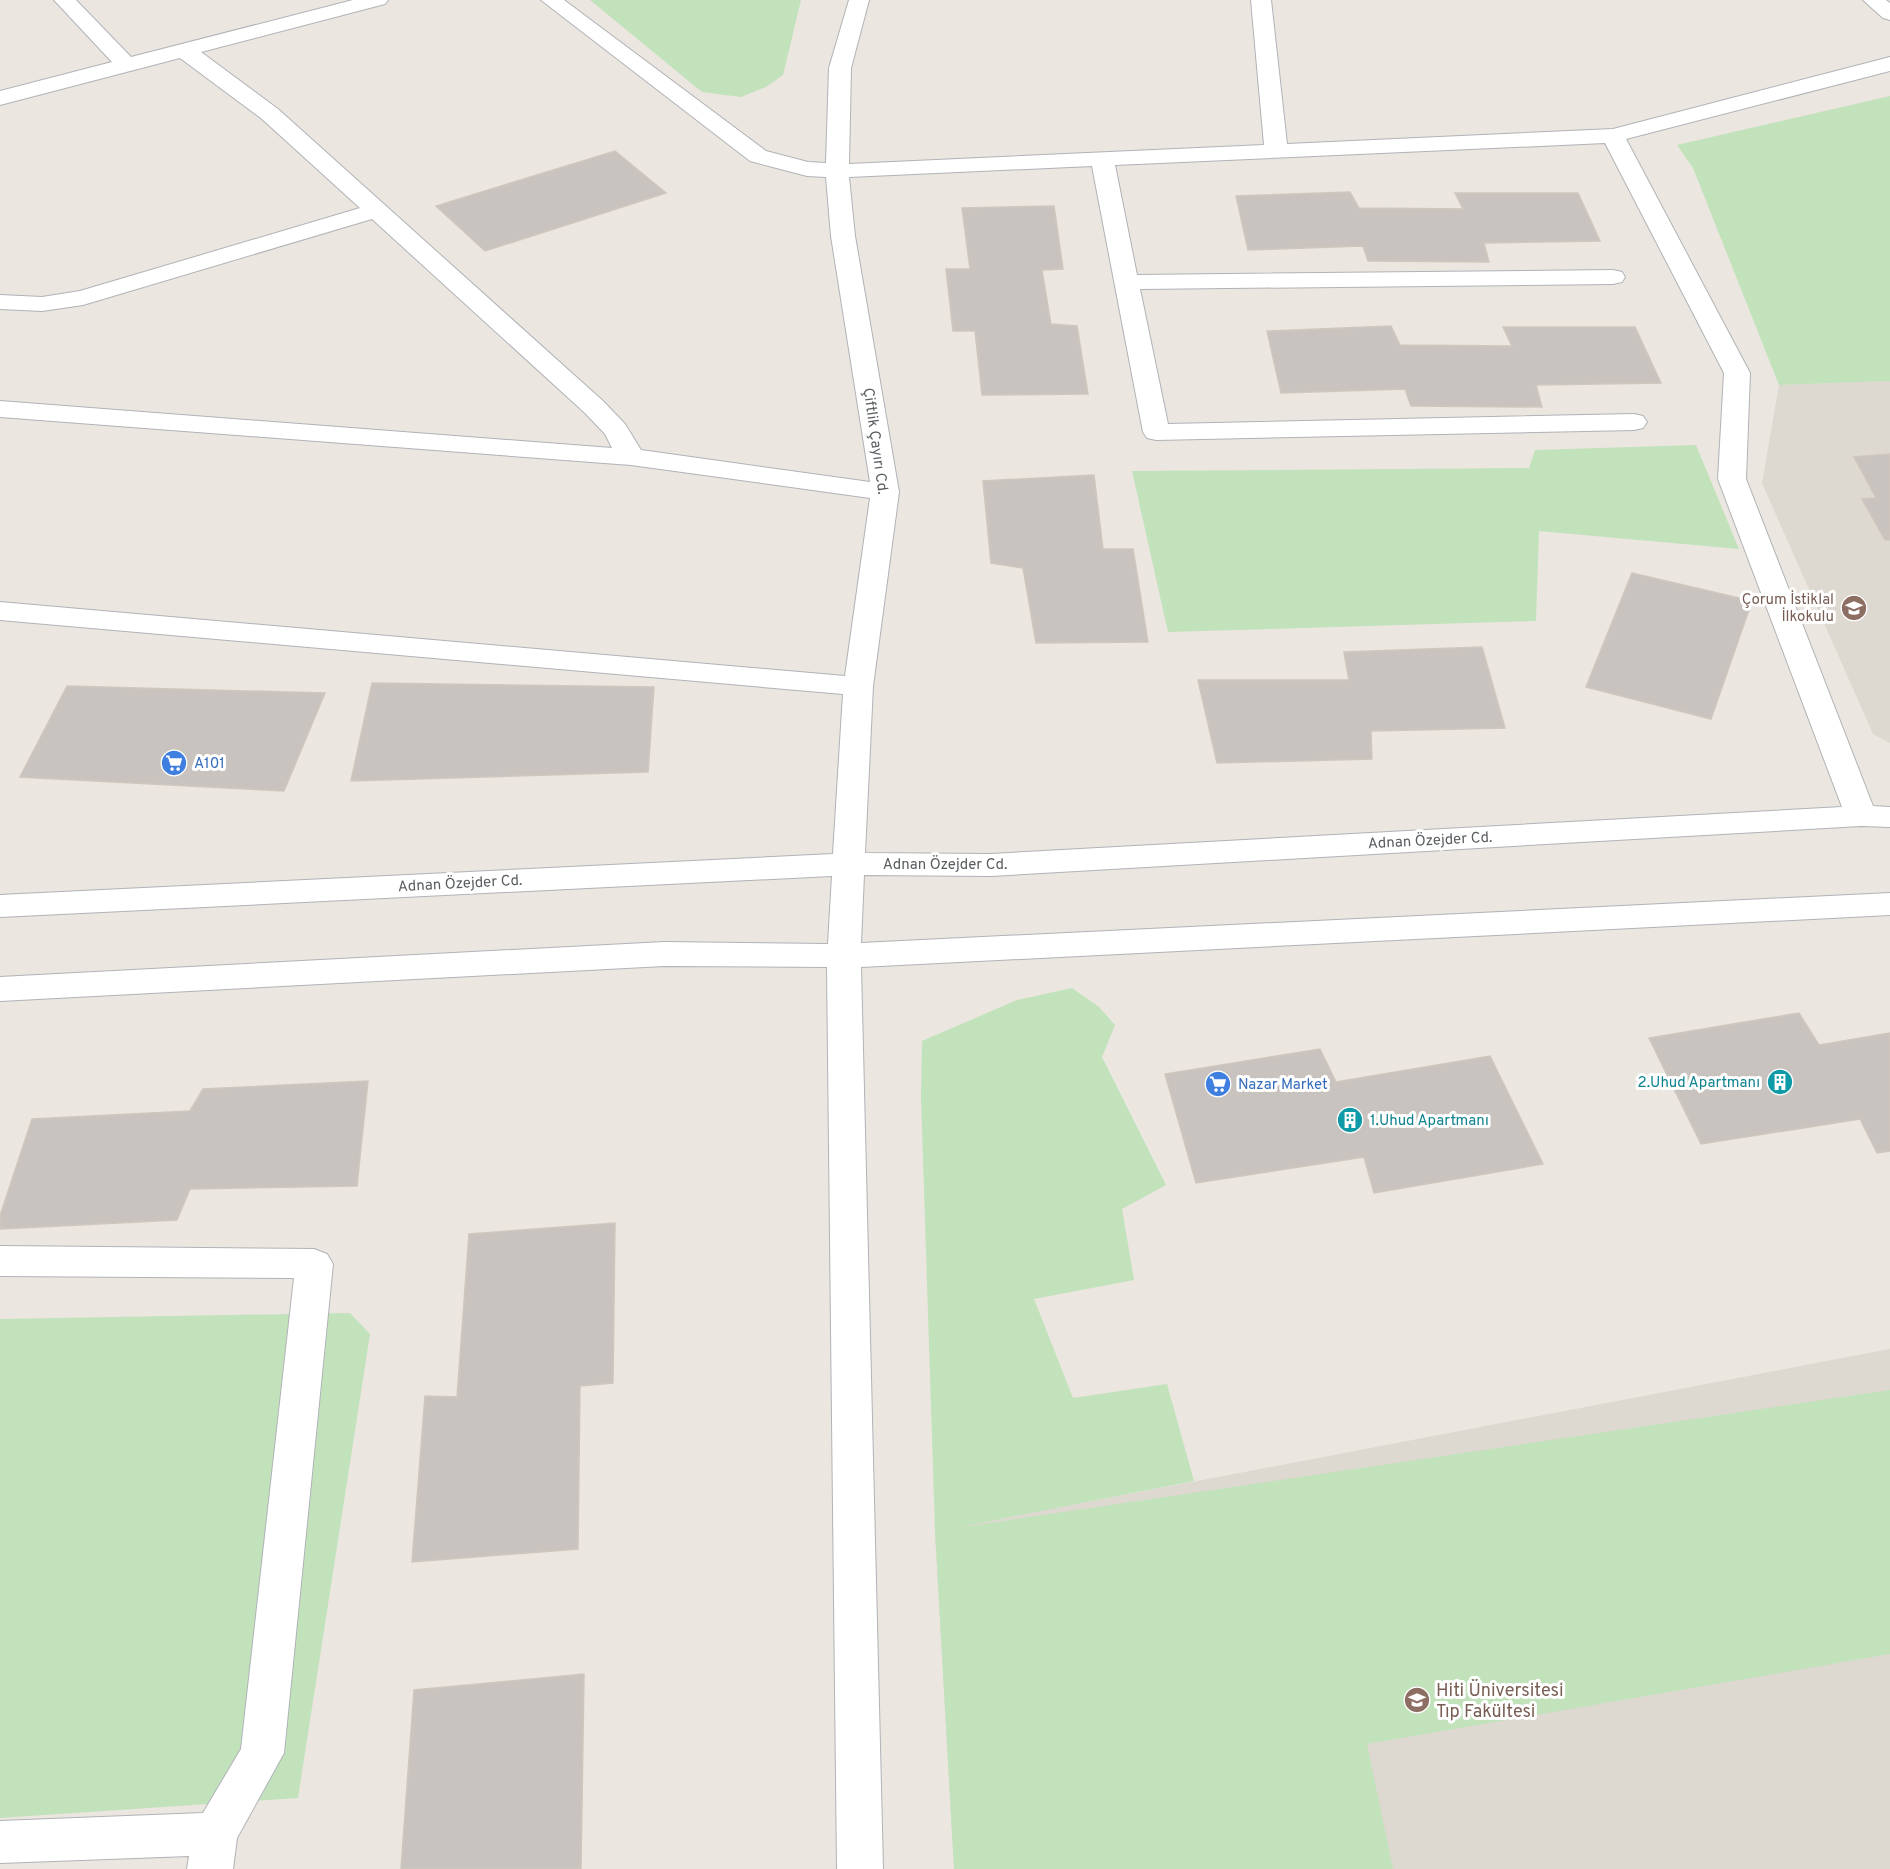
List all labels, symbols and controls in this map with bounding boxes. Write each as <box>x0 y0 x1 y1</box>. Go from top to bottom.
street label: Çiftlik Çayırı Cd. <box>858 387 891 496</box>
place label: Çorum İstiklal İlkokulu <box>1742 590 1834 627</box>
school or university icon: Çorum İstiklal İlkokulu <box>1839 593 1869 623</box>
supermarket icon: A101 <box>159 748 189 778</box>
place label: A101 <box>194 755 225 774</box>
street label: Adnan Özejder Cd. <box>1367 828 1493 854</box>
street label: Adnan Özejder Cd. <box>883 855 1007 875</box>
street label: Adnan Özejder Cd. <box>397 871 523 897</box>
building icon: 2.Uhud Apartmanı <box>1765 1067 1795 1097</box>
supermarket icon: Nazar Market <box>1203 1069 1233 1099</box>
place label: 2.Uhud Apartmanı <box>1638 1074 1760 1093</box>
place label: Nazar Market <box>1238 1076 1328 1095</box>
building icon: 1.Uhud Apartmanı <box>1335 1105 1365 1135</box>
place label: 1.Uhud Apartmanı <box>1370 1112 1489 1131</box>
place label: Hiti Üniversitesi Tıp Fakültesi <box>1436 1678 1564 1724</box>
school or university icon: Hiti Üniversitesi Tıp Fakültesi <box>1402 1685 1432 1715</box>

